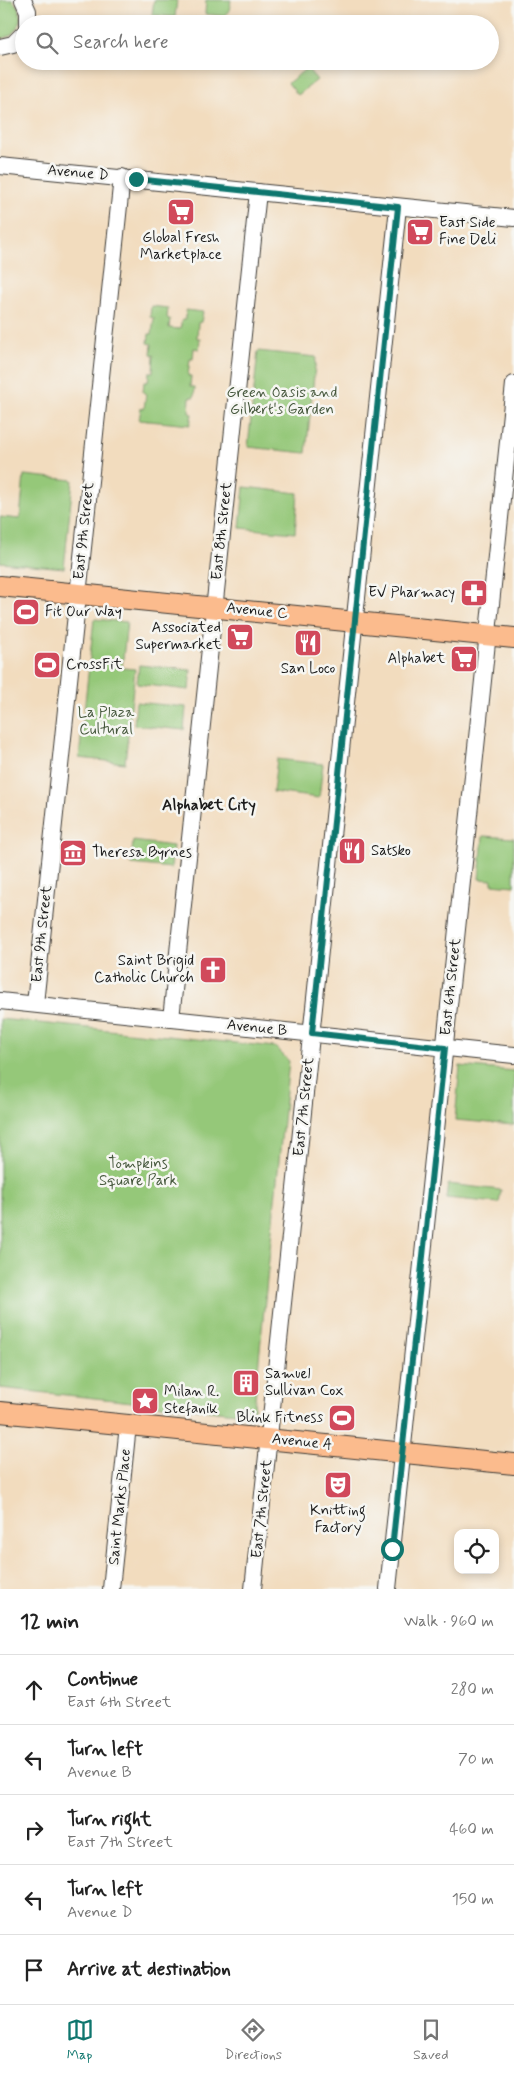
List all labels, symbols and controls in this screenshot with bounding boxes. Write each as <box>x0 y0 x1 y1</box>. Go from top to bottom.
search box <box>15 15 499 70</box>
icon: search <box>33 29 61 57</box>
text: Search here <box>73 30 169 55</box>
street label: Avenue D <box>47 160 109 186</box>
route end <box>125 168 148 191</box>
supermarket icon: Global Fresh Marketplace <box>166 197 196 227</box>
place label: East Side Fine Deli <box>439 213 496 250</box>
supermarket icon: East Side Fine Deli <box>405 217 435 247</box>
place label: Global Fresh Marketplace <box>140 228 222 265</box>
park label: Green Oasis and Gilbert's Garden <box>226 383 338 420</box>
street label: East 9th Street <box>69 481 99 581</box>
street label: East 8th Street <box>207 481 237 581</box>
pharmacy icon: EV Pharmacy <box>459 578 489 608</box>
place label: EV Pharmacy <box>368 583 455 603</box>
sports icon: Fit Our Way <box>11 597 41 627</box>
street label: Avenue C <box>225 598 289 624</box>
place label: Fit Our Way <box>45 602 122 622</box>
place label: Associated Supermarket <box>135 618 221 655</box>
supermarket icon: Associated Supermarket <box>225 622 255 652</box>
restaurant icon: San Loco <box>293 628 323 658</box>
supermarket icon: Alphabet <box>449 644 479 674</box>
place label: Alphabet <box>387 649 445 669</box>
sports icon: CrossFit <box>32 650 62 680</box>
place label: CrossFit <box>66 655 123 675</box>
place label: San Loco <box>281 659 336 679</box>
park label: La Plaza Cultural <box>78 703 135 740</box>
district label: Alphabet City <box>162 795 256 816</box>
restaurant icon: Satsko <box>337 836 367 866</box>
museum icon: Theresa Byrnes <box>58 838 88 868</box>
place label: Satsko <box>371 841 411 861</box>
place label: Theresa Byrnes <box>92 843 192 863</box>
street label: East 9th Street <box>27 884 57 984</box>
street label: East 6th Street <box>436 937 466 1037</box>
place label: Saint Brigid Catholic Church <box>94 951 194 988</box>
church icon: Saint Brigid Catholic Church <box>198 955 228 985</box>
street label: Avenue B <box>226 1015 288 1041</box>
street label: East 7th Street <box>289 1056 319 1157</box>
park label: Tompkins Square Park <box>99 1154 177 1191</box>
place label: Samuel Sullivan Cox <box>265 1364 344 1401</box>
building icon: Samuel Sullivan Cox <box>231 1368 261 1398</box>
place label: Milan R. Stefanik <box>164 1382 219 1419</box>
place icon: Milan R. Stefanik <box>130 1386 160 1416</box>
sports icon: Blink Fitness <box>327 1403 357 1433</box>
place label: Blink Fitness <box>236 1408 323 1428</box>
street label: Avenue A <box>271 1429 333 1455</box>
street label: Saint Marks Place <box>104 1448 136 1566</box>
street label: East 7th Street <box>247 1458 277 1559</box>
theatre icon: Knitting Factory <box>323 1470 353 1500</box>
place label: Knitting Factory <box>310 1501 366 1538</box>
map controls <box>454 1529 499 1574</box>
button: locate <box>454 1529 499 1574</box>
route start <box>381 1538 404 1561</box>
text: 12 min <box>20 1608 79 1636</box>
text: Walk · 960 m <box>404 1611 494 1632</box>
text: Continue <box>67 1667 138 1692</box>
icon: ahead <box>20 1676 48 1704</box>
text: 280 m <box>451 1679 494 1700</box>
text: East 6th Street <box>67 1692 171 1713</box>
text: Turn left <box>67 1737 143 1762</box>
icon: left <box>20 1746 48 1774</box>
text: 70 m <box>458 1749 494 1770</box>
text: Avenue B <box>67 1762 132 1783</box>
text: Turn right <box>67 1807 151 1832</box>
icon: right <box>20 1816 48 1844</box>
text: 460 m <box>449 1819 494 1840</box>
text: East 7th Street <box>67 1832 173 1853</box>
text: Turn left <box>67 1877 143 1902</box>
icon: left <box>20 1886 48 1914</box>
text: 150 m <box>452 1889 494 1910</box>
text: Avenue D <box>67 1902 132 1923</box>
icon: arrive <box>20 1956 48 1984</box>
text: Arrive at destination <box>67 1957 231 1982</box>
tab: Map <box>66 2016 94 2064</box>
tab: Directions <box>225 2016 282 2064</box>
tab: Saved <box>413 2016 448 2064</box>

